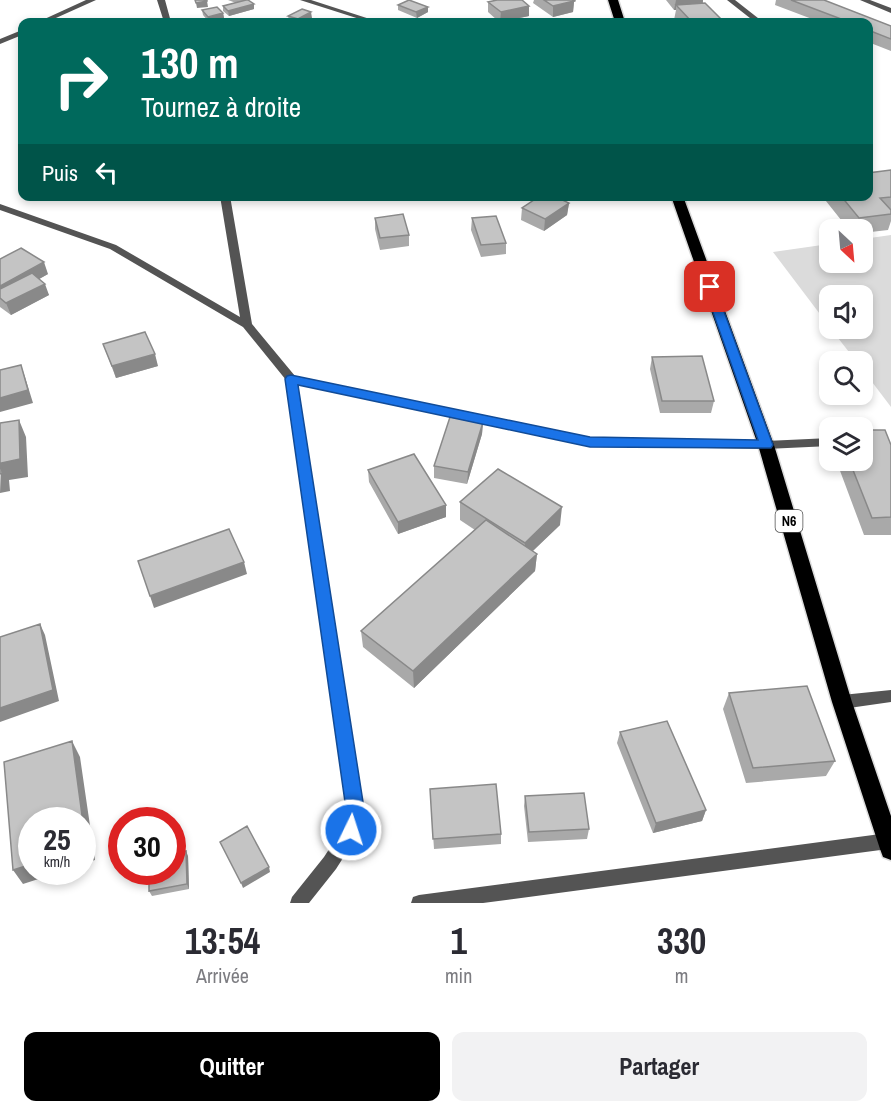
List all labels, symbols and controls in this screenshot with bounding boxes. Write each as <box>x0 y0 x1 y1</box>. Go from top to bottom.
text: 130 m <box>141 35 239 91</box>
icon: right <box>42 42 120 120</box>
text: Tournez à droite <box>141 89 301 125</box>
icon: left <box>90 156 123 189</box>
text: Puis <box>42 158 78 188</box>
north arrow <box>819 219 873 273</box>
map controls <box>819 219 873 471</box>
pin <box>684 261 735 312</box>
icon: arrive <box>693 270 726 303</box>
button: sound <box>819 285 873 339</box>
button: search <box>819 351 873 405</box>
button: layers <box>819 417 873 471</box>
road number: N6 <box>776 510 802 532</box>
position arrow <box>319 798 383 862</box>
speed limit sign: 30 <box>108 807 186 885</box>
text: 25 <box>43 819 71 859</box>
text: km/h <box>44 851 70 872</box>
text: 13:54 <box>185 917 260 965</box>
text: 1 <box>450 917 467 965</box>
text: 330 <box>657 917 706 965</box>
text: Arrivée <box>196 962 249 989</box>
text: min <box>445 962 472 989</box>
text: m <box>675 962 688 989</box>
button: Quitter <box>24 1032 440 1101</box>
button: Partager <box>452 1032 867 1101</box>

